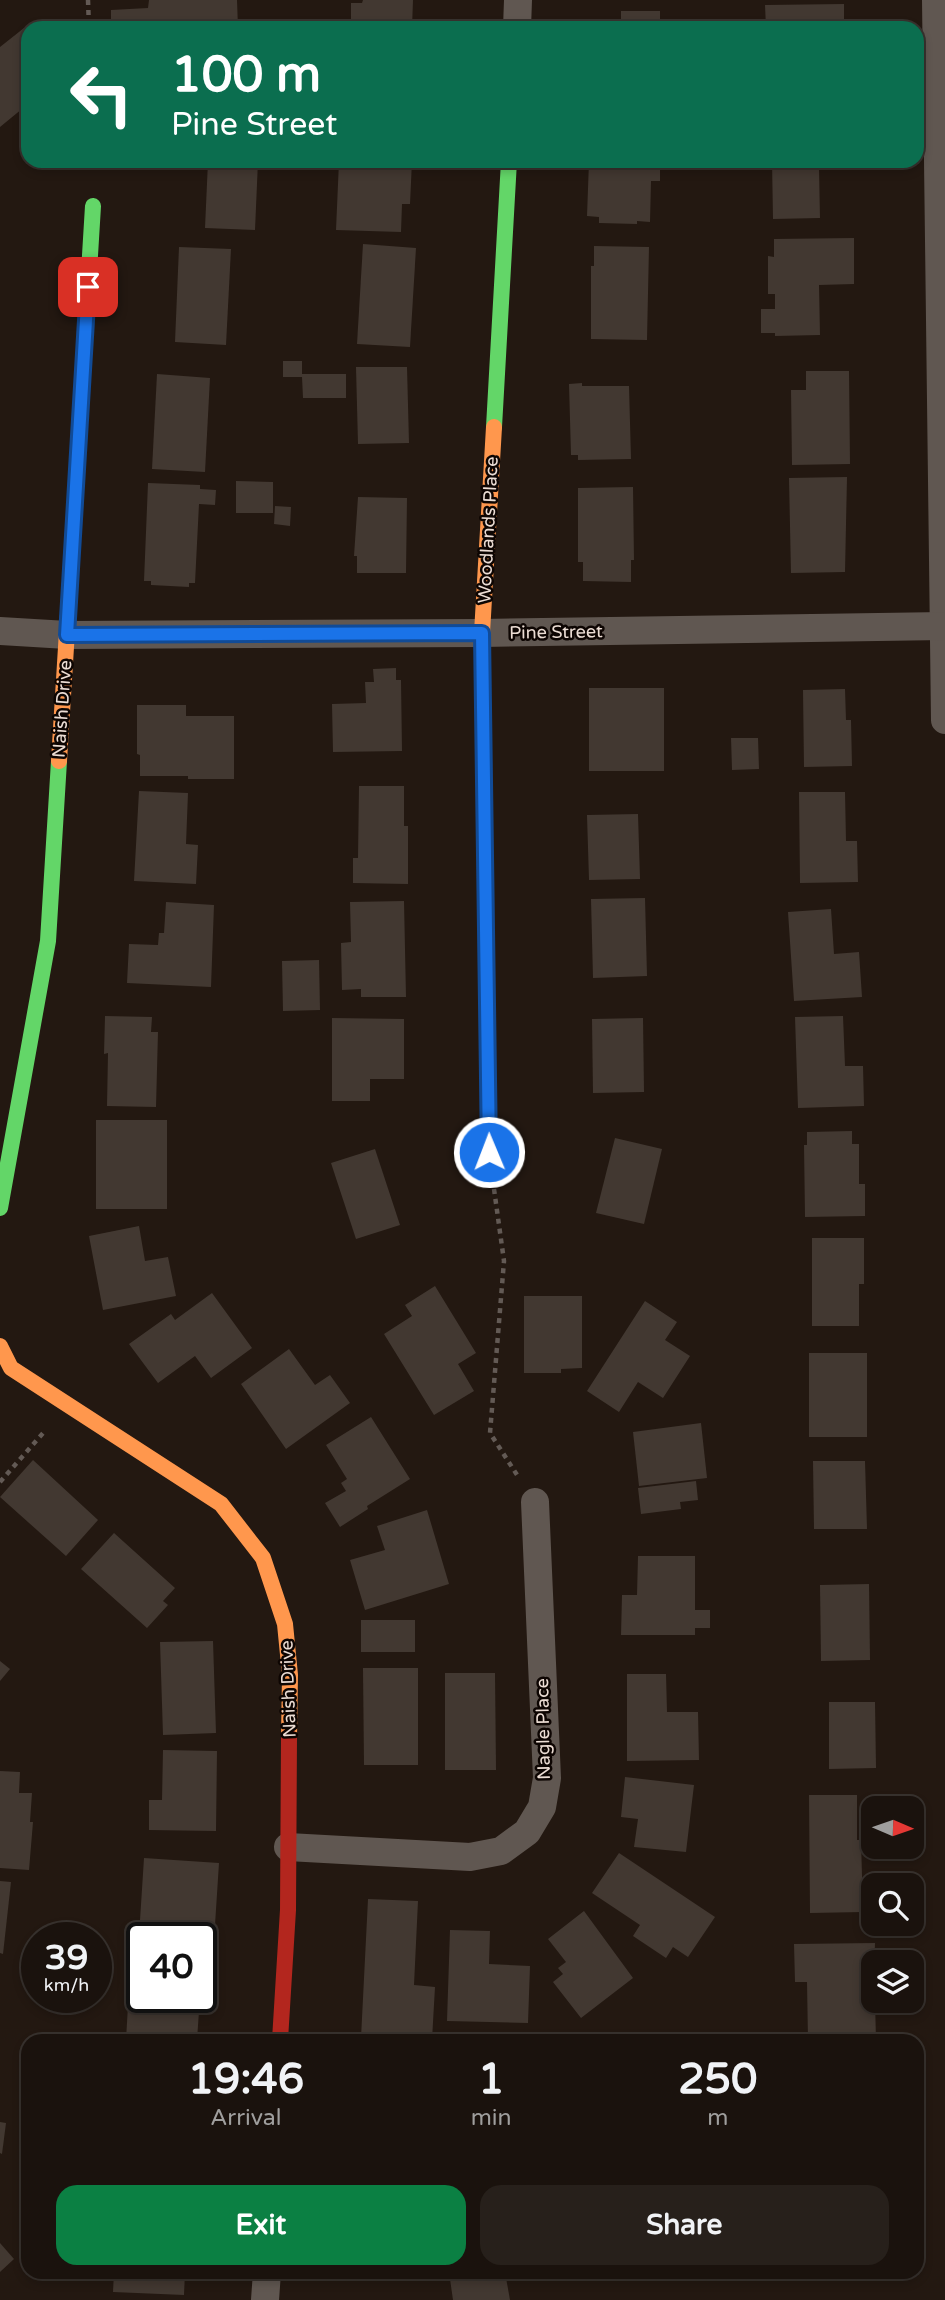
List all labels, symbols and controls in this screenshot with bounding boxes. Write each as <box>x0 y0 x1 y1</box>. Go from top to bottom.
text: 100 m <box>171 46 321 105</box>
icon: left <box>56 49 147 140</box>
text: Pine Street <box>171 106 338 144</box>
pin <box>58 257 118 317</box>
icon: arrive <box>69 268 107 306</box>
street label: Woodlands Place <box>473 456 503 604</box>
street label: Pine Street <box>509 620 603 644</box>
street label: Naish Drive <box>48 660 76 758</box>
position arrow <box>452 1115 526 1189</box>
street label: Naish Drive <box>275 1640 301 1738</box>
street label: Nagle Place <box>531 1678 555 1780</box>
north arrow <box>861 1796 924 1858</box>
map controls <box>861 1796 924 2013</box>
button: search <box>861 1873 924 1936</box>
speed limit sign: 40 <box>126 1922 217 2013</box>
text: 39 <box>45 1937 88 1979</box>
button: layers <box>861 1950 924 2013</box>
text: km/h <box>44 1974 89 1996</box>
text: 19:46 <box>188 2054 304 2105</box>
text: 1 <box>478 2054 504 2105</box>
text: 250 <box>678 2054 757 2105</box>
text: Arrival <box>210 2104 281 2132</box>
text: min <box>471 2104 512 2132</box>
text: m <box>707 2104 728 2132</box>
button: Exit <box>56 2185 466 2265</box>
button: Share <box>480 2185 889 2265</box>

